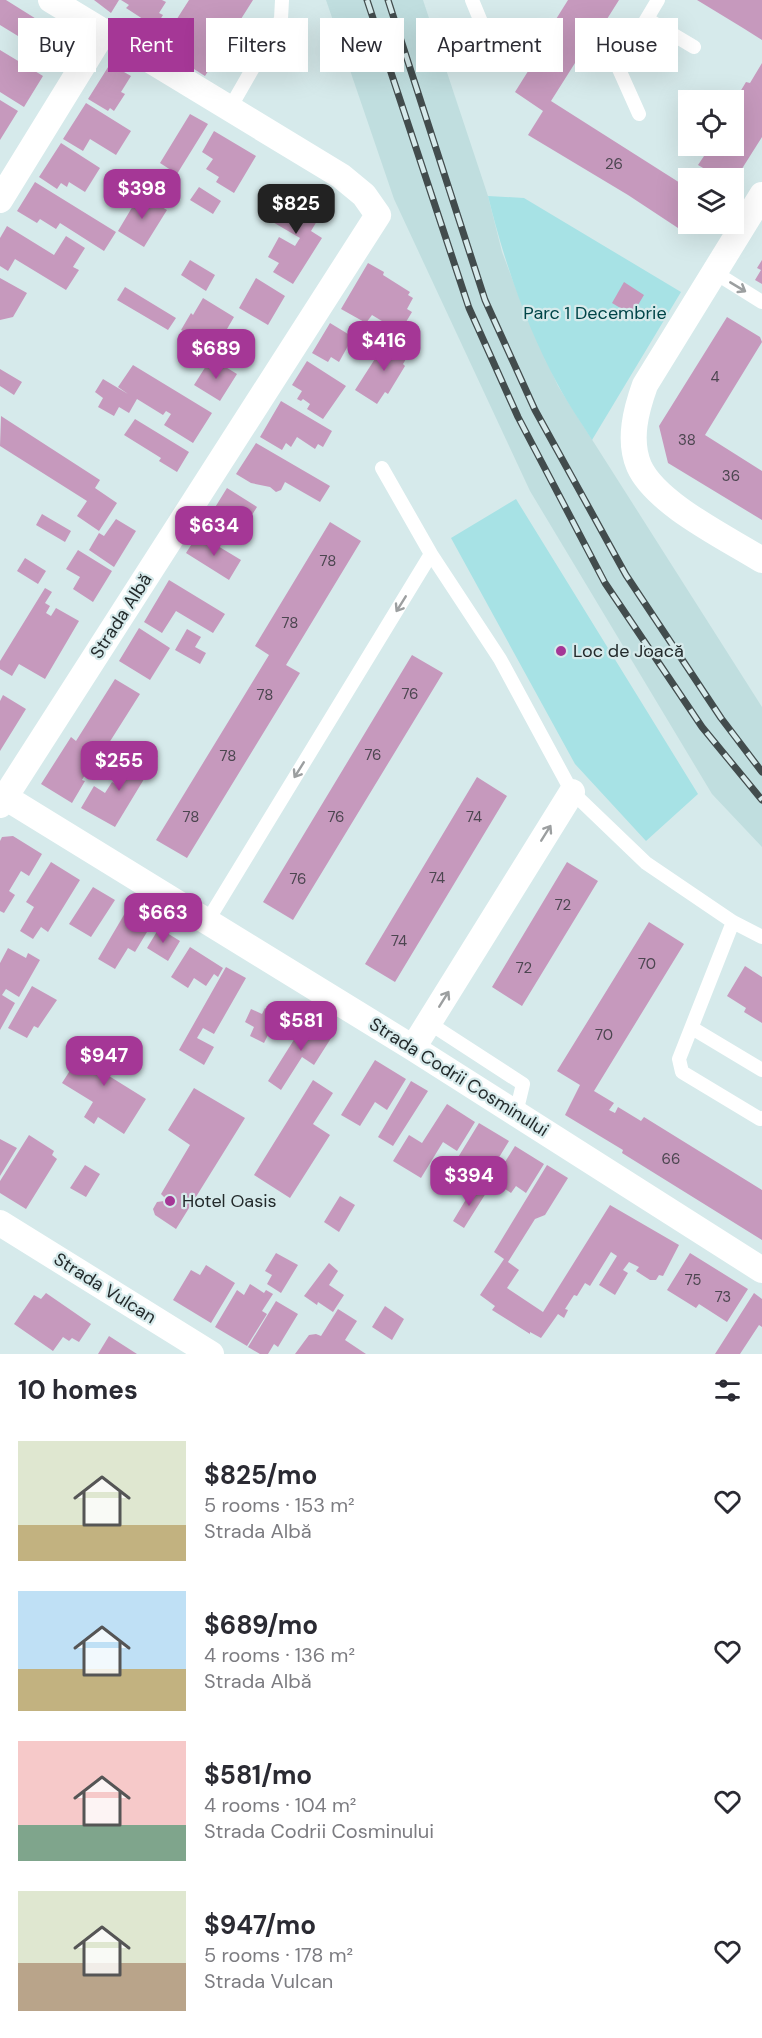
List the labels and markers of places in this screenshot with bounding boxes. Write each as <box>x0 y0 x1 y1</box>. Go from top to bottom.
pin: $398 <box>106 169 178 220</box>
pin: $825 <box>260 184 332 235</box>
pin: $416 <box>348 321 420 372</box>
pin: $689 <box>180 329 252 380</box>
pin: $634 <box>178 506 250 557</box>
place label: Loc de Joacă <box>573 639 684 663</box>
marker: Loc de Joacă <box>554 644 568 658</box>
pin: $255 <box>83 741 155 792</box>
pin: $663 <box>127 893 199 944</box>
pin: $581 <box>265 1001 337 1052</box>
pin: $947 <box>68 1036 140 1087</box>
pin: $394 <box>433 1156 505 1207</box>
place label: Hotel Oasis <box>182 1189 277 1213</box>
marker: Hotel Oasis <box>163 1194 177 1208</box>

